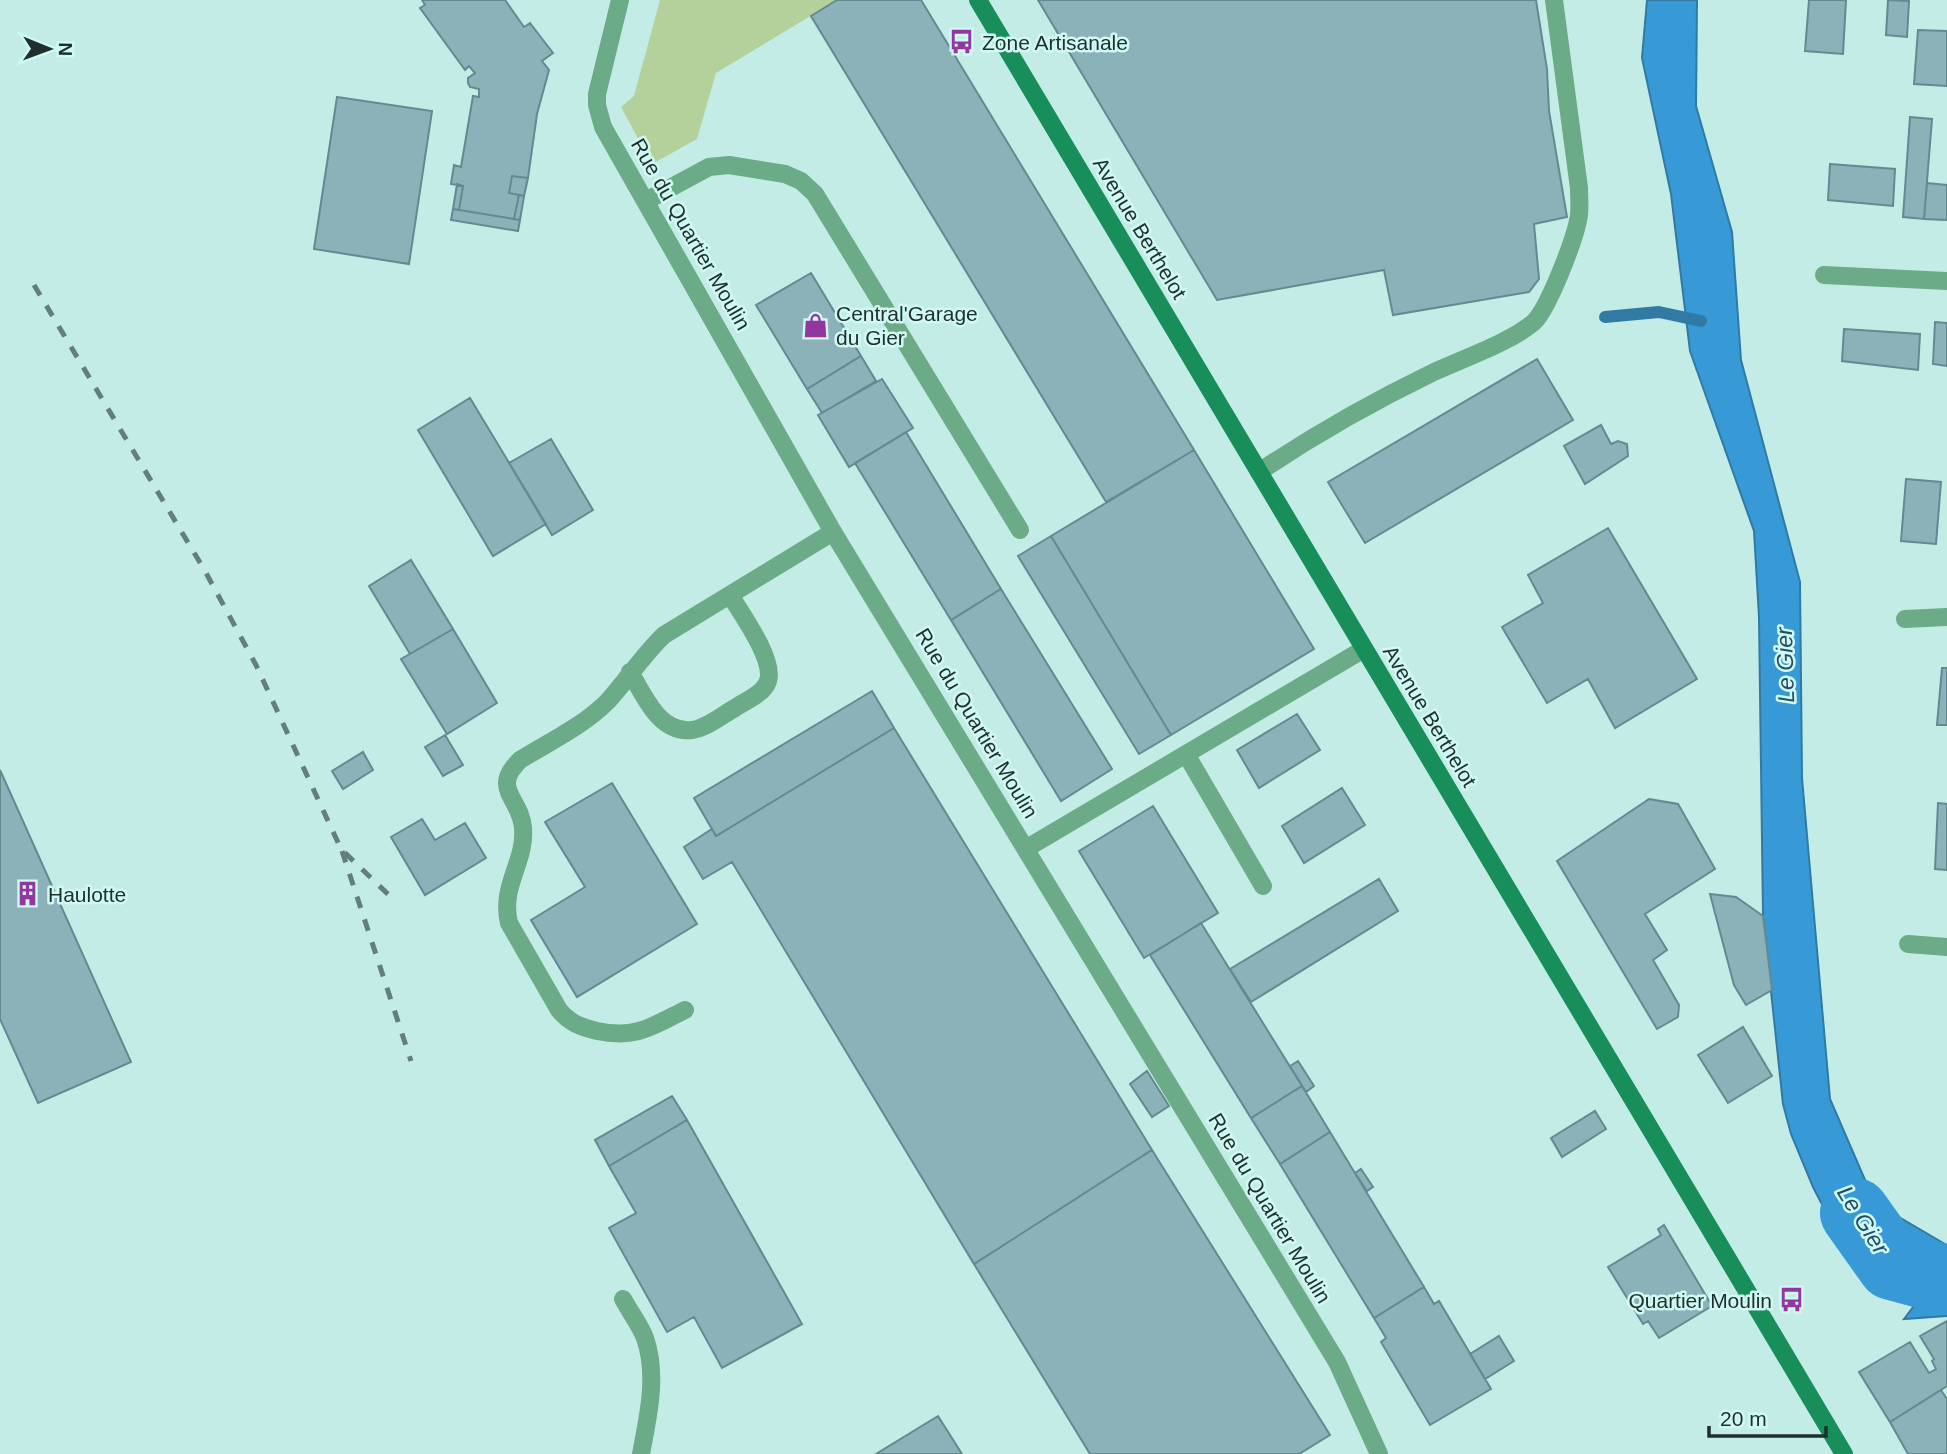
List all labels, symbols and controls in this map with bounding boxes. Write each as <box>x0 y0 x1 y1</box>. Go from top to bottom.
north arrow <box>14 14 84 84</box>
bus stop icon: Zone Artisanale <box>948 28 976 56</box>
place label: Zone Artisanale <box>982 31 1128 54</box>
text: N <box>55 42 76 56</box>
street label: Rue du Quartier Moulin <box>627 134 755 334</box>
street label: Avenue Berthelot <box>1089 153 1191 303</box>
place label: Central'Garage du Gier <box>836 302 978 349</box>
shop icon: Central'Garage du Gier <box>802 311 830 339</box>
street label: Rue du Quartier Moulin <box>911 624 1043 822</box>
water label: Le Gier <box>1771 626 1799 703</box>
street label: Avenue Berthelot <box>1379 641 1481 791</box>
building icon: Haulotte <box>14 880 42 908</box>
place label: Haulotte <box>48 883 126 906</box>
street label: Rue du Quartier Moulin <box>1204 1109 1336 1307</box>
water label: Le Gier <box>1832 1181 1895 1260</box>
bus stop icon: Quartier Moulin <box>1778 1286 1806 1314</box>
place label: Quartier Moulin <box>1628 1289 1772 1312</box>
scale bar <box>1709 1394 1826 1438</box>
text: 20 m <box>1720 1407 1767 1430</box>

